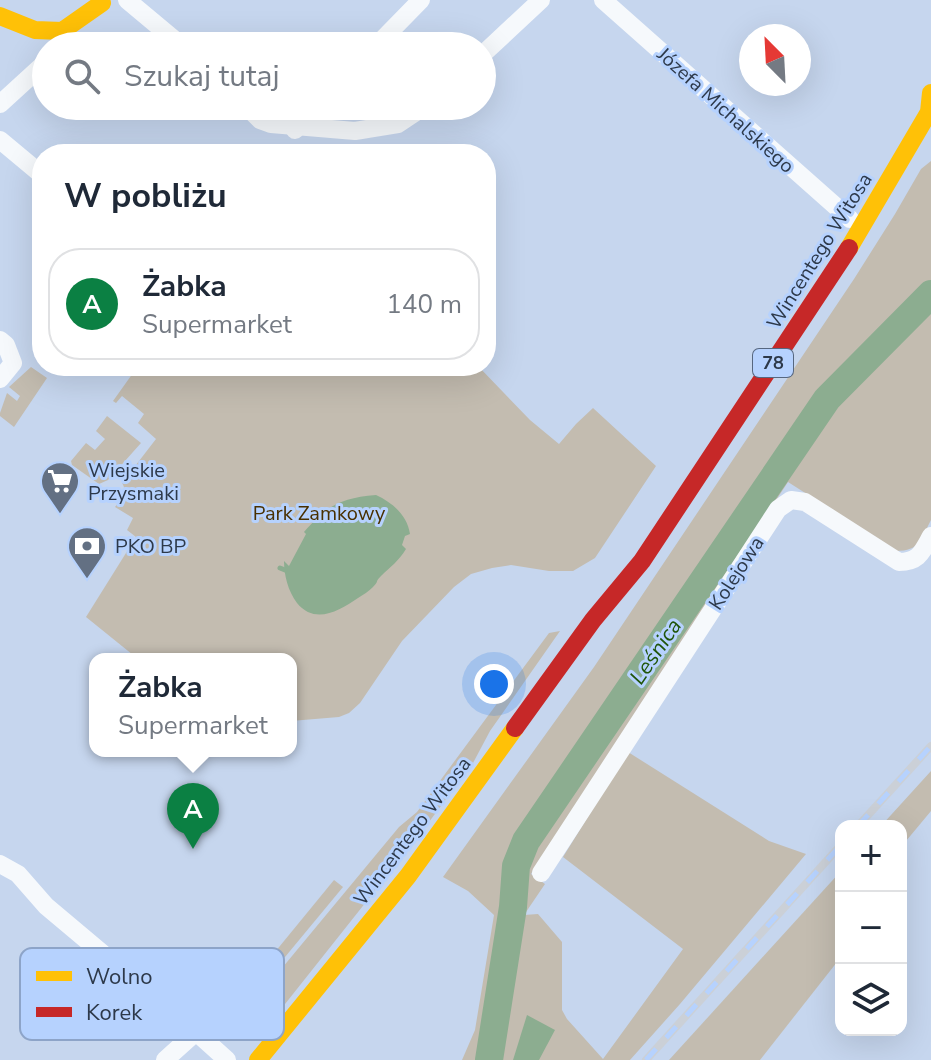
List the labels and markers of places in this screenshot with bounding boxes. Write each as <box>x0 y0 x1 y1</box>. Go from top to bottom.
place label: Wiejskie Przysmaki <box>88 457 179 507</box>
supermarket icon: Wiejskie Przysmaki <box>39 460 81 515</box>
bank icon: PKO BP <box>66 525 108 580</box>
place label: PKO BP <box>115 533 187 560</box>
pin: A <box>167 783 219 849</box>

